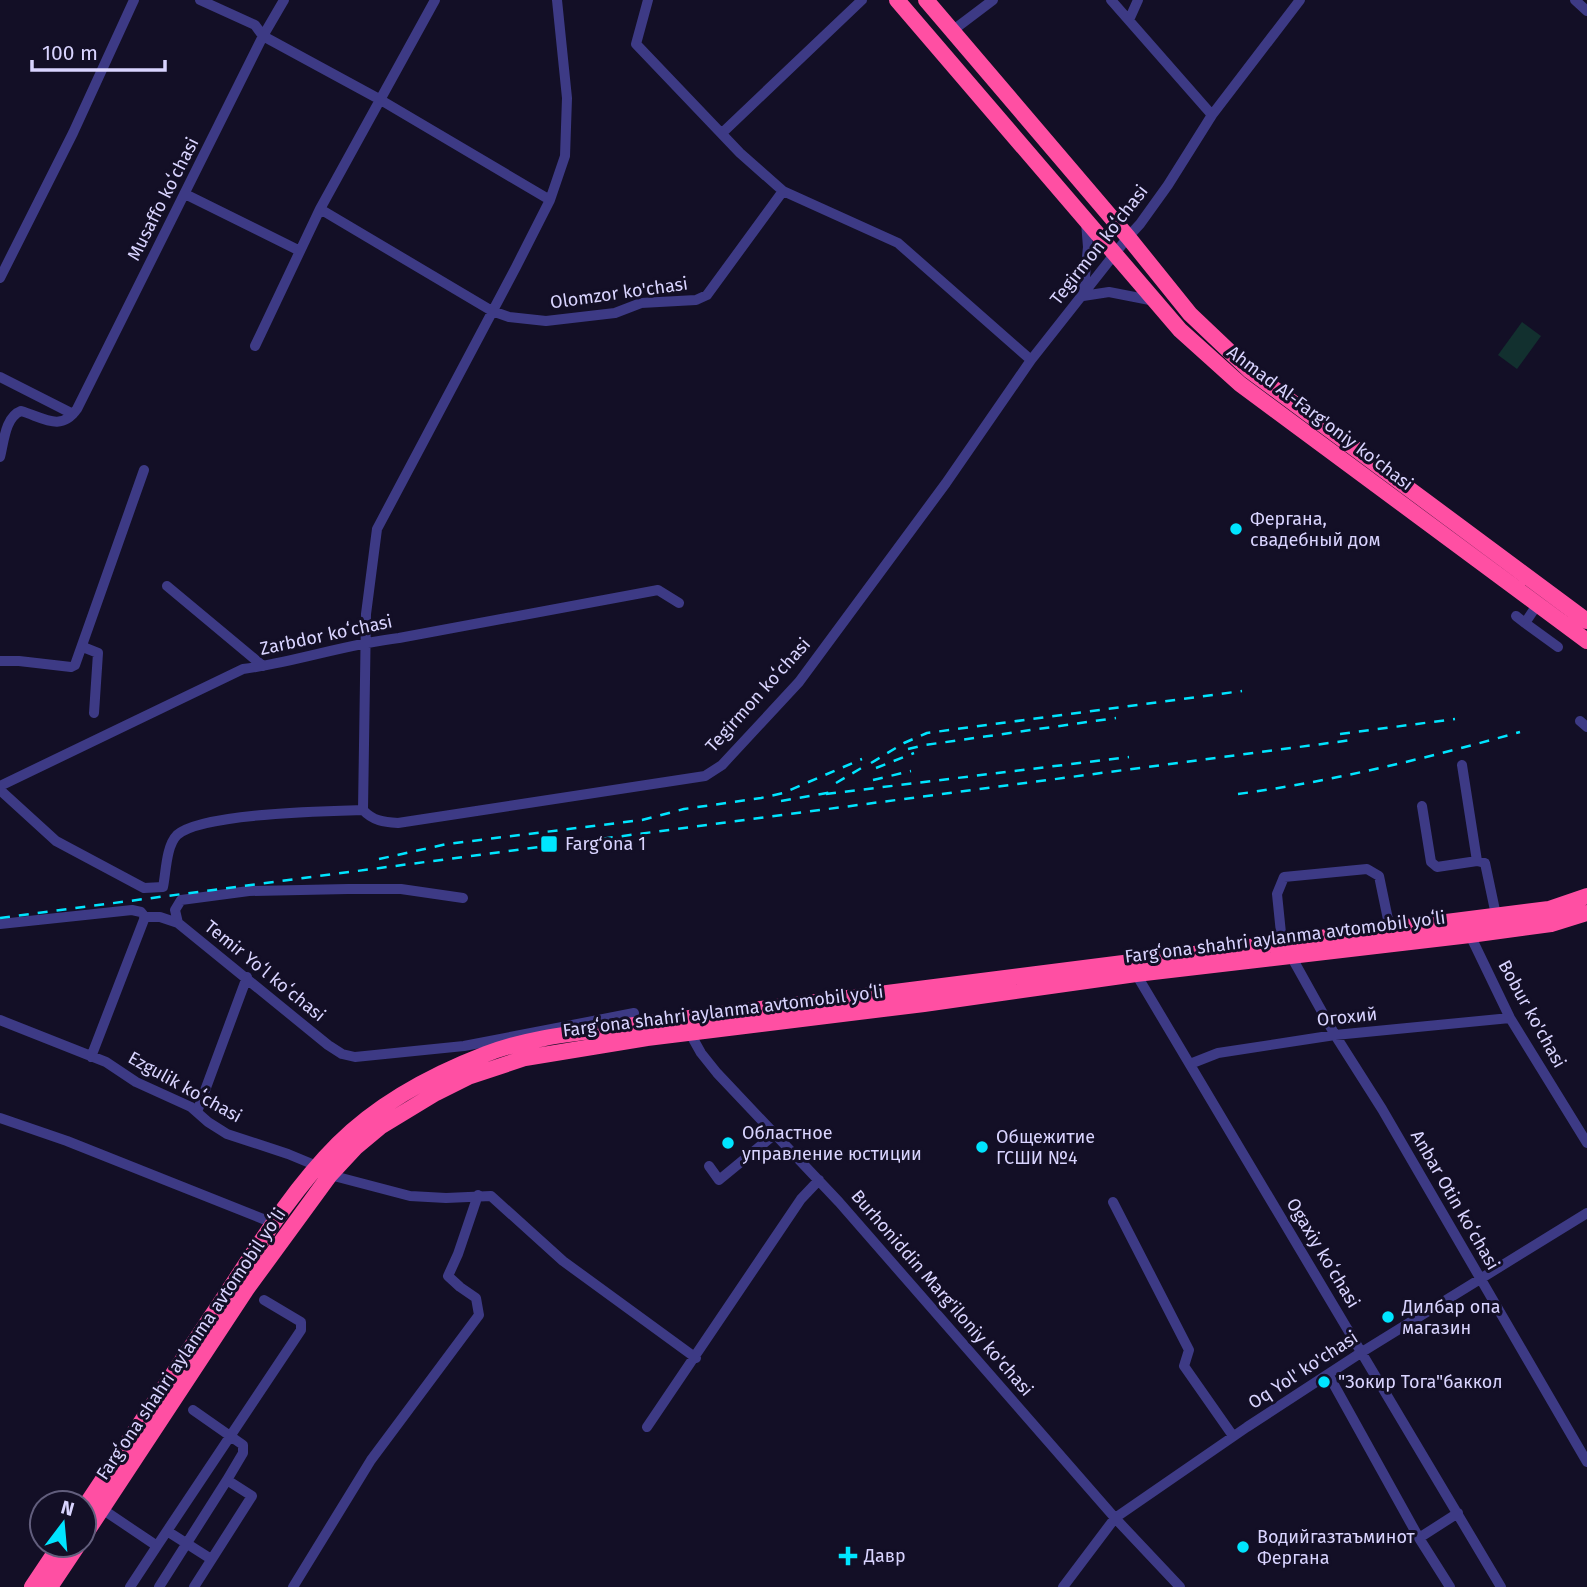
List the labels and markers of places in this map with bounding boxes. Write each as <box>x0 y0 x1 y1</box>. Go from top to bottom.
place label: Фергана, свадебный дом <box>1250 508 1381 551</box>
marker: Фергана, свадебный дом <box>1228 521 1244 537</box>
place label: Farg‘ona 1 <box>565 833 646 855</box>
marker: Farg‘ona 1 <box>539 834 559 854</box>
place label: Областное управление юстиции <box>742 1122 922 1165</box>
place label: Общежитие ГСШИ №4 <box>996 1126 1095 1169</box>
marker: Областное управление юстиции <box>720 1135 736 1151</box>
marker: Общежитие ГСШИ №4 <box>974 1139 990 1155</box>
place label: Дилбар опа магазин <box>1401 1296 1501 1339</box>
marker: Дилбар опа магазин <box>1380 1309 1396 1325</box>
place label: "Зокир Тога"баккол <box>1338 1371 1503 1393</box>
marker: "Зокир Тога"баккол <box>1316 1374 1332 1390</box>
place label: Водийгазтаъминот Фергана <box>1257 1526 1416 1569</box>
marker: Водийгазтаъминот Фергана <box>1235 1539 1251 1555</box>
place label: Давр <box>863 1545 906 1567</box>
marker: Давр <box>838 1546 858 1566</box>

